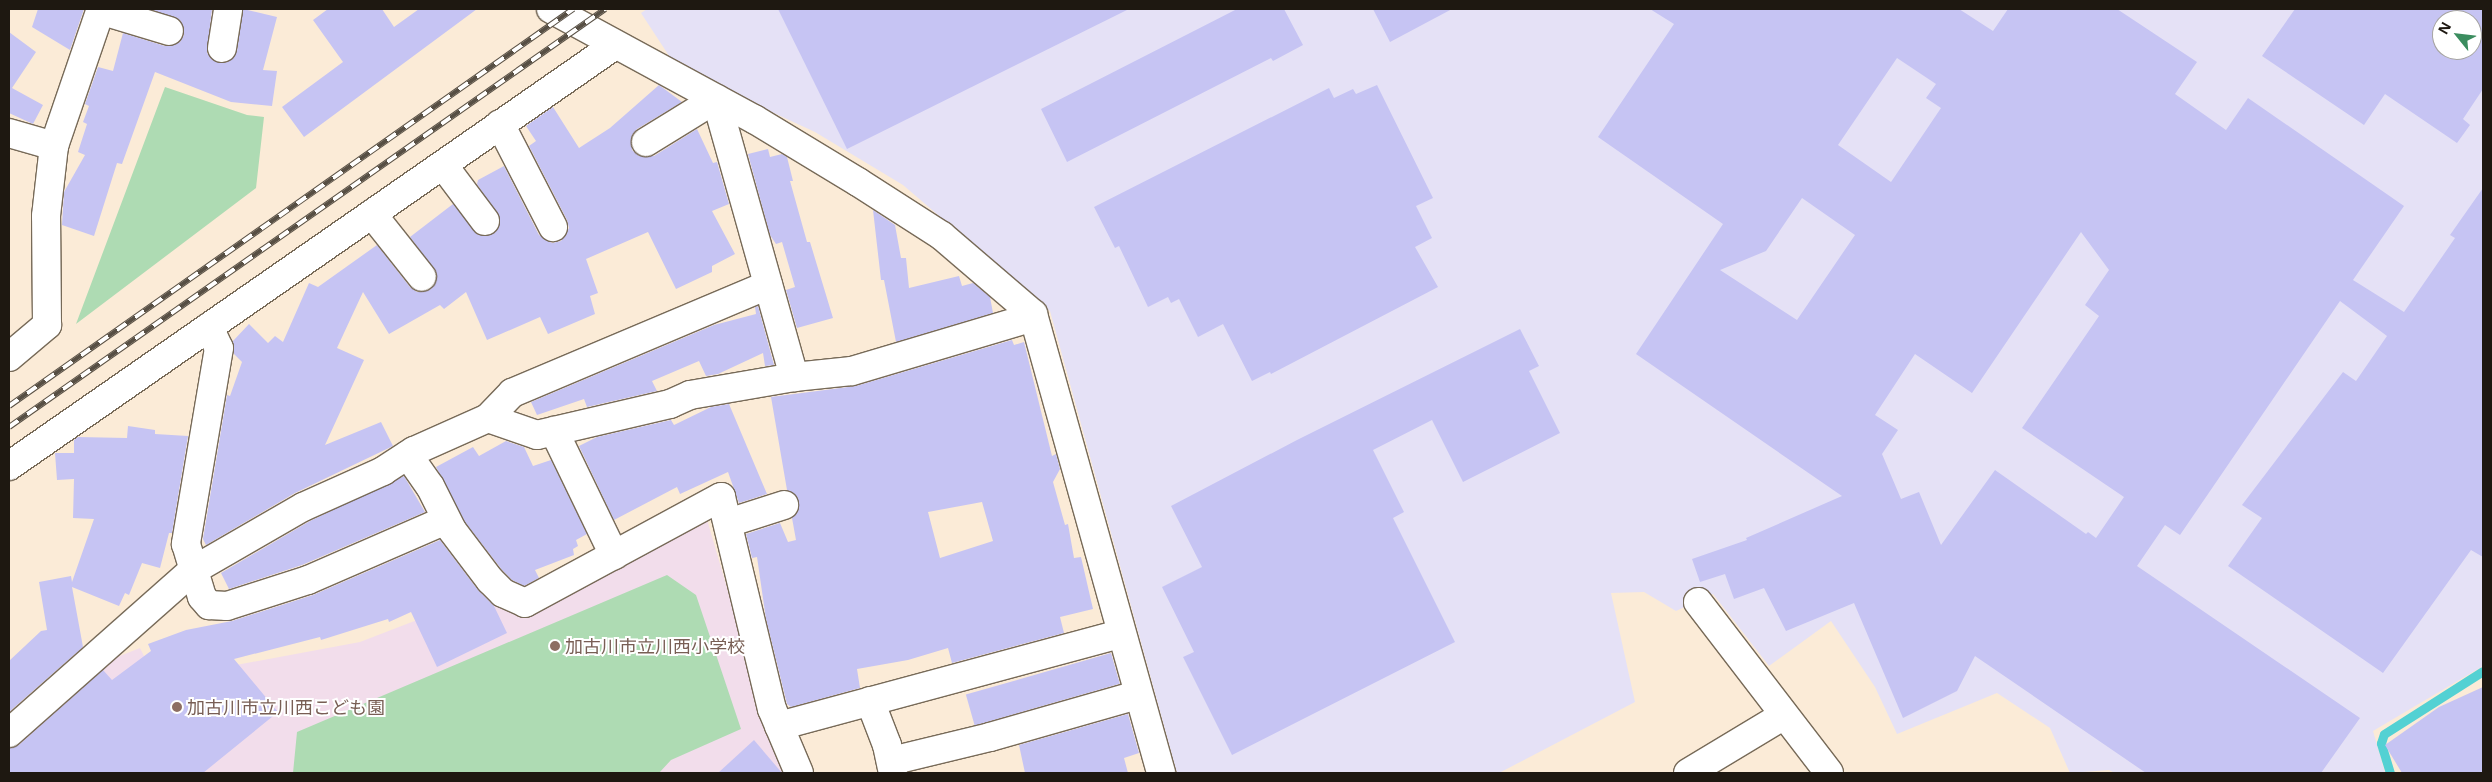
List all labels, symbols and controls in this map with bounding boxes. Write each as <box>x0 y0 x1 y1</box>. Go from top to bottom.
north arrow <box>2432 10 2482 60</box>
text: N <box>2433 18 2455 38</box>
place label: 加古川市立川西小学校 <box>565 635 745 657</box>
marker: 加古川市立川西小学校 <box>549 640 561 652</box>
place label: 加古川市立川西こども園 <box>187 696 385 718</box>
marker: 加古川市立川西こども園 <box>171 701 183 713</box>

